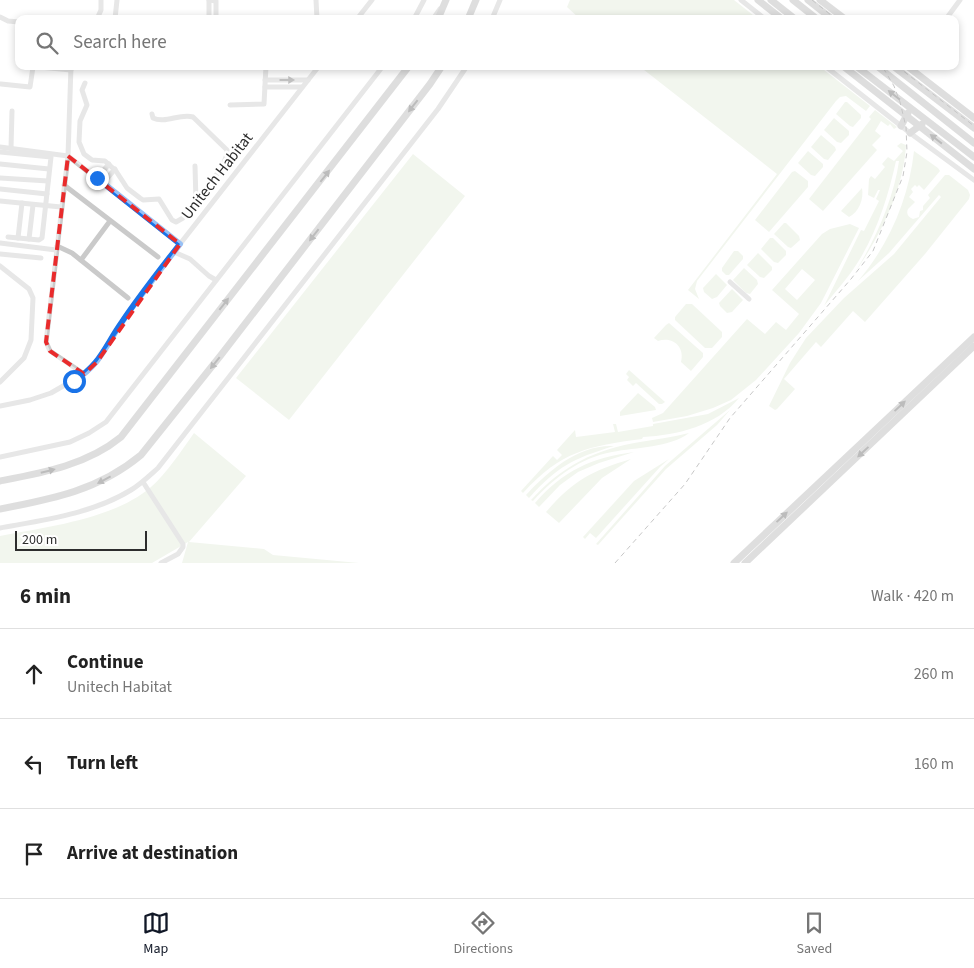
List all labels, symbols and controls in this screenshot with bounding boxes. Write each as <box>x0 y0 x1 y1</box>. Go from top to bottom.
search box <box>15 15 959 70</box>
icon: search <box>33 29 61 57</box>
text: Search here <box>73 29 167 56</box>
one-way arrow <box>279 76 295 84</box>
one-way arrow <box>888 90 901 101</box>
one-way arrow <box>408 99 418 112</box>
street label: Unitech Habitat <box>176 127 258 224</box>
one-way arrow <box>930 133 943 144</box>
route end <box>86 167 109 190</box>
one-way arrow <box>319 170 330 183</box>
one-way arrow <box>309 228 319 241</box>
one-way arrow <box>219 298 230 311</box>
one-way arrow <box>209 356 220 369</box>
route start <box>63 370 86 393</box>
one-way arrow <box>894 400 906 412</box>
one-way arrow <box>857 446 869 458</box>
one-way arrow <box>40 467 55 475</box>
one-way arrow <box>97 476 112 484</box>
one-way arrow <box>775 511 787 523</box>
scale bar <box>15 528 148 551</box>
text: 200 m <box>22 530 57 550</box>
text: 6 min <box>20 581 71 611</box>
text: Walk · 420 m <box>871 585 954 607</box>
text: Continue <box>67 649 144 676</box>
icon: ahead <box>20 660 48 688</box>
text: 260 m <box>914 663 954 685</box>
text: Unitech Habitat <box>67 676 172 698</box>
icon: left <box>20 750 48 778</box>
text: Turn left <box>67 750 138 777</box>
text: 160 m <box>914 753 954 775</box>
icon: arrive <box>20 840 48 868</box>
text: Arrive at destination <box>67 840 238 867</box>
tab: Map <box>142 909 170 959</box>
tab: Directions <box>454 909 513 959</box>
tab: Saved <box>796 909 832 959</box>

